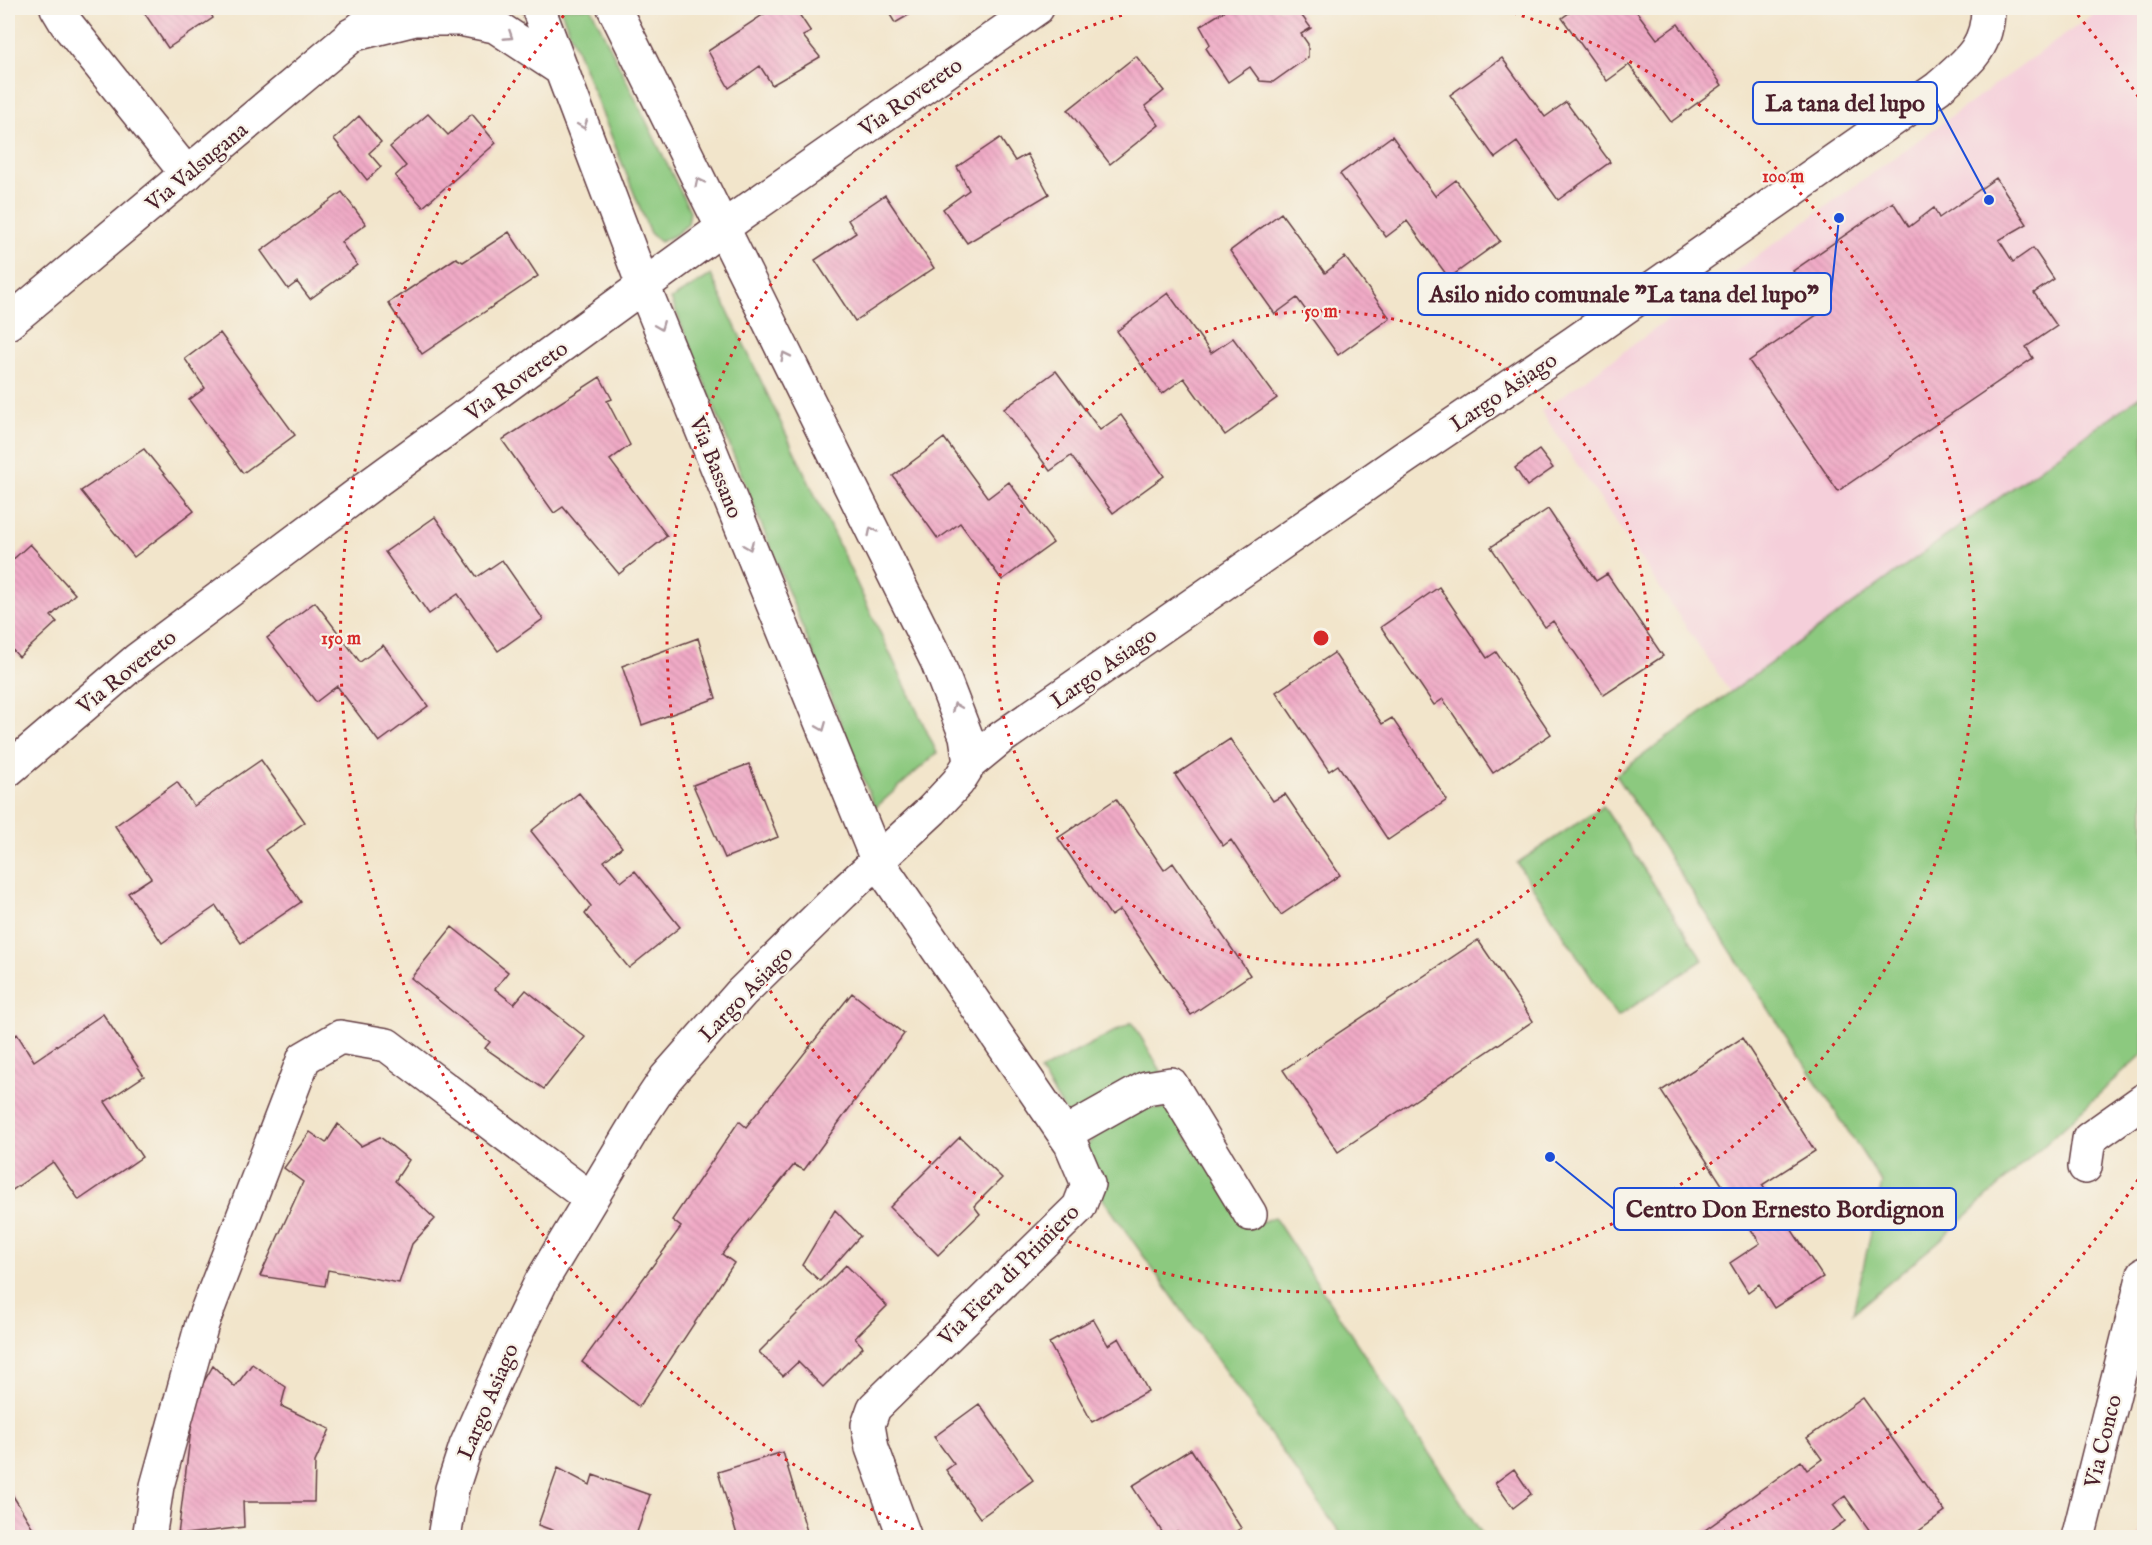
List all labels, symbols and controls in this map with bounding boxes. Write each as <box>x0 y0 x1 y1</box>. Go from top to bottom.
one-way arrow <box>503 28 514 39</box>
street label: Via Rovereto <box>853 52 968 144</box>
callout: La tana del lupo <box>1753 82 1937 124</box>
text: La tana del lupo <box>1765 89 1925 120</box>
street label: Via Valsugana <box>140 116 255 219</box>
one-way arrow <box>576 118 588 129</box>
text: 100 m <box>1762 166 1804 189</box>
one-way arrow <box>695 177 706 188</box>
callout: Asilo nido comunale "La tana del lupo" <box>1418 273 1831 315</box>
text: Asilo nido comunale "La tana del lupo" <box>1428 280 1819 311</box>
text: 50 m <box>1304 301 1338 324</box>
one-way arrow <box>653 320 665 331</box>
street label: Via Rovereto <box>460 335 574 429</box>
street label: Largo Asiago <box>1445 346 1563 439</box>
one-way arrow <box>781 352 793 363</box>
street label: Via Bassano <box>682 412 748 523</box>
one-way arrow <box>868 526 880 537</box>
one-way arrow <box>742 540 754 551</box>
street label: Largo Asiago <box>1046 622 1163 716</box>
street label: Via Rovereto <box>71 624 183 722</box>
text: 150 m <box>321 628 361 651</box>
centre of rings <box>1311 628 1331 648</box>
one-way arrow <box>951 702 963 713</box>
one-way arrow <box>815 720 827 731</box>
street label: Largo Asiago <box>693 940 799 1049</box>
callout: Centro Don Ernesto Bordignon <box>1614 1188 1956 1230</box>
text: Centro Don Ernesto Bordignon <box>1626 1195 1944 1226</box>
street label: Via Fiera di Primiero <box>932 1199 1086 1353</box>
street label: Largo Asiago <box>452 1339 526 1464</box>
street label: Via Conco <box>2079 1392 2129 1492</box>

